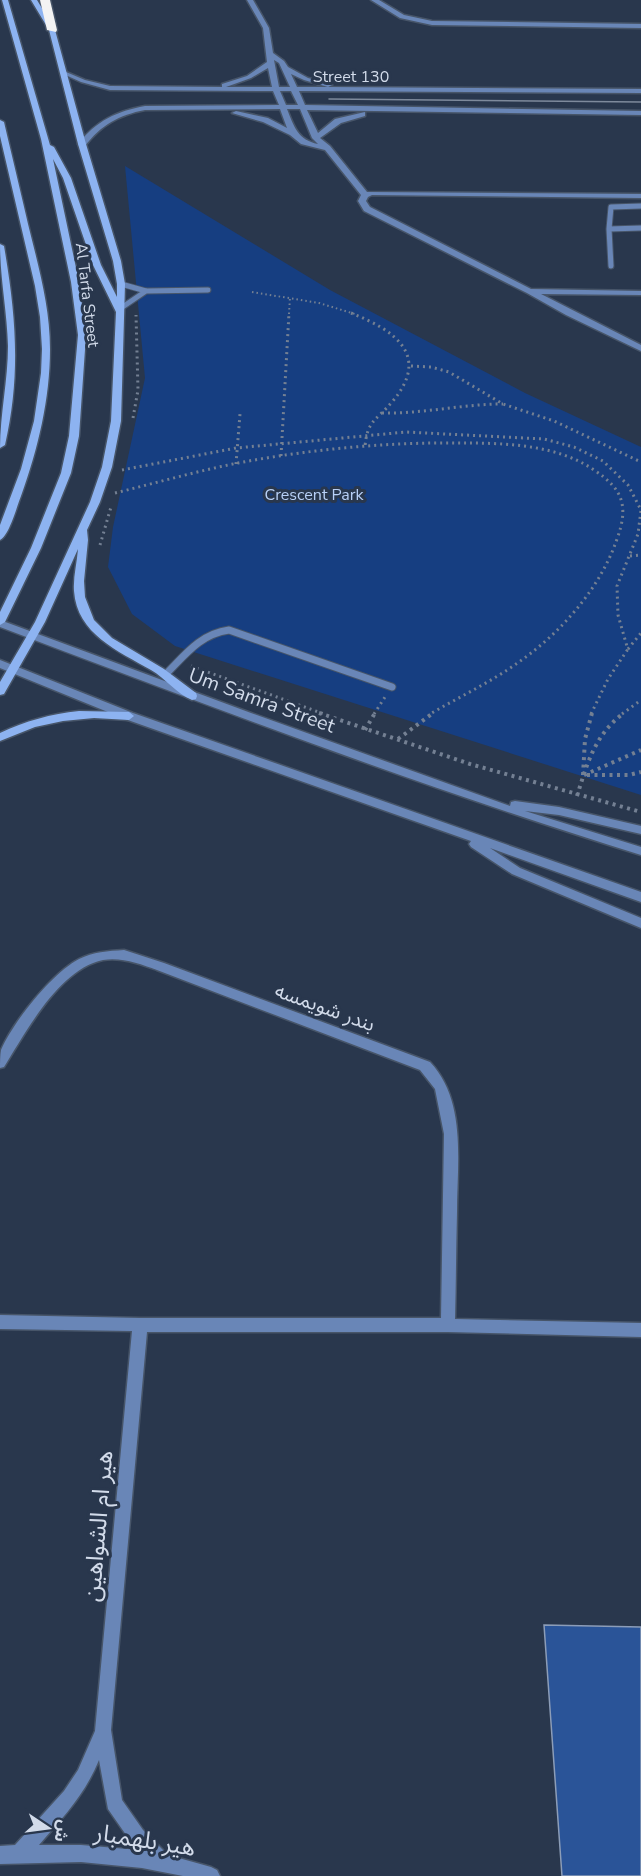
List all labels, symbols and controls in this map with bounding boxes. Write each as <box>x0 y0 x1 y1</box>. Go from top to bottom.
street label: Street 130 <box>313 66 389 88</box>
street label: Al Tarfa Street <box>70 242 104 349</box>
park label: Crescent Park <box>264 484 365 506</box>
street label: Um Samra Street <box>185 661 340 740</box>
street label: بندر شويمسه <box>271 977 379 1038</box>
street label: هير ام الشواهين <box>75 1449 123 1603</box>
north arrow <box>18 1798 78 1858</box>
street label: هير بلهمبار <box>91 1816 198 1864</box>
text: ش <box>48 1818 75 1844</box>

